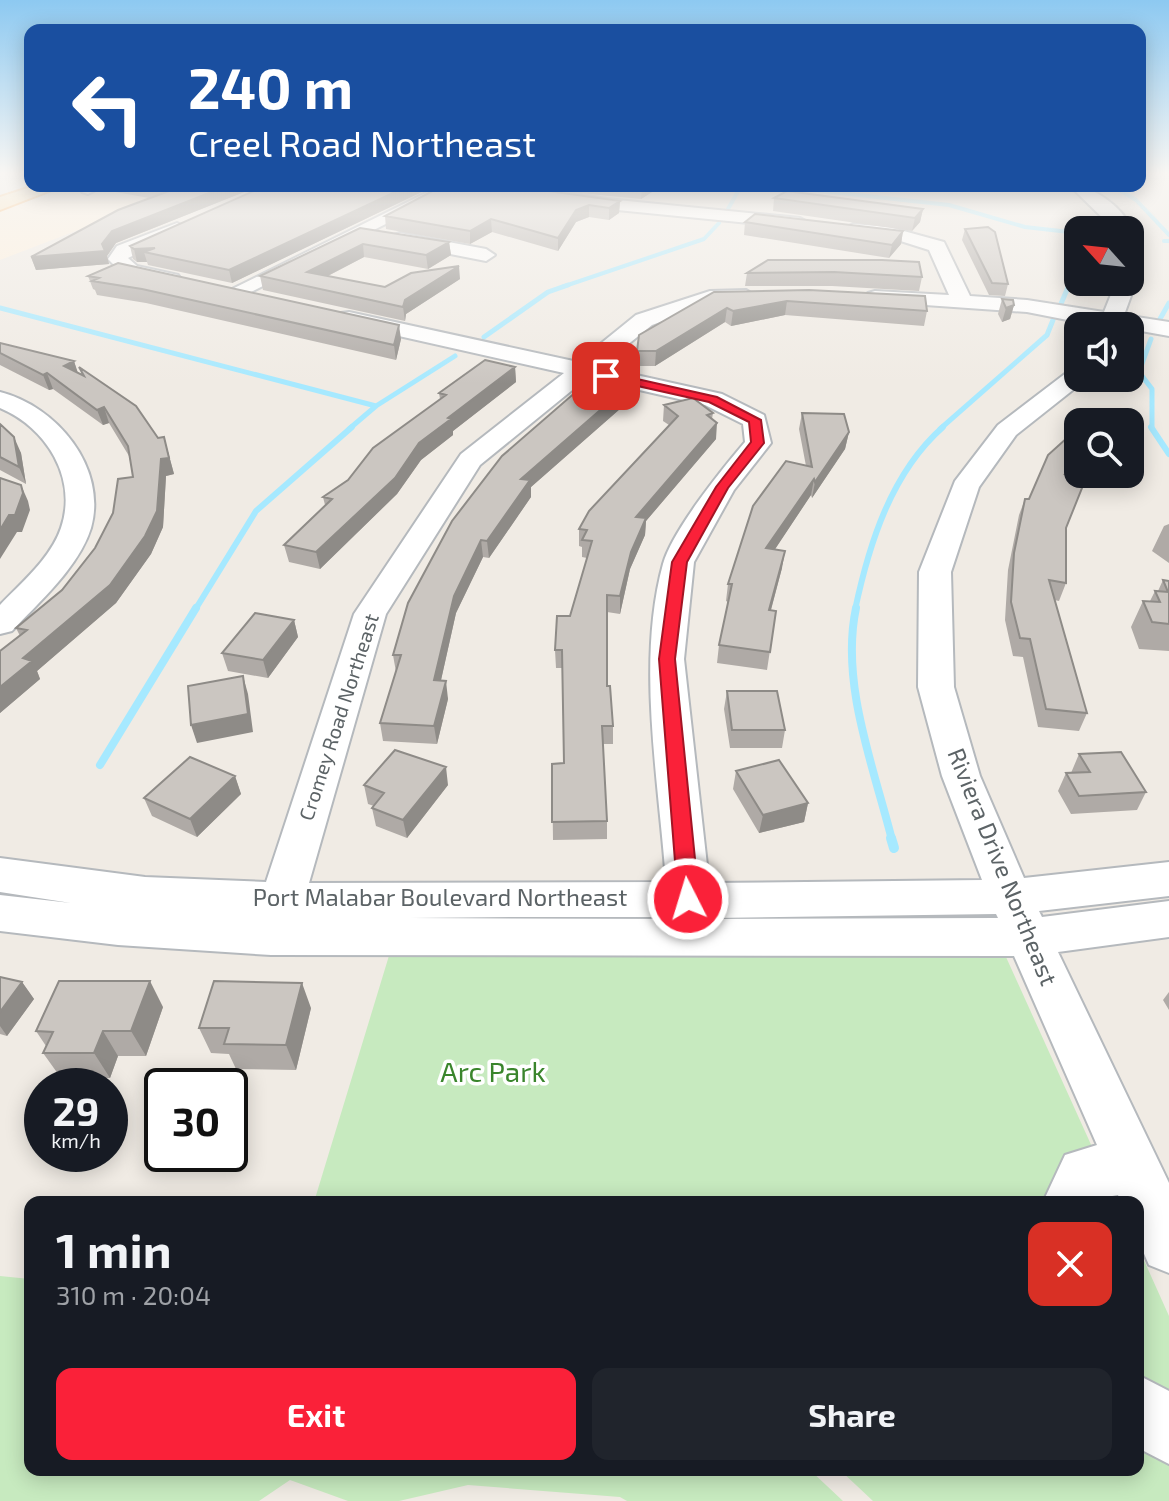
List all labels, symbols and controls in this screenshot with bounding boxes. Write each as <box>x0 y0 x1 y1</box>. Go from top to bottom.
text: 240 m <box>188 53 353 120</box>
icon: left <box>56 56 160 160</box>
text: Creel Road Northeast <box>188 121 536 164</box>
north arrow <box>1064 216 1144 296</box>
map controls <box>1064 216 1144 488</box>
button: sound <box>1064 312 1144 392</box>
pin <box>572 342 640 410</box>
icon: arrive <box>584 354 628 398</box>
button: search <box>1064 408 1144 488</box>
street label: Cromey Road Northeast <box>293 610 383 823</box>
street label: Riviera Drive Northeast <box>942 743 1064 989</box>
position arrow <box>646 857 730 941</box>
street label: Port Malabar Boulevard Northeast <box>253 882 627 911</box>
park label: Arc Park <box>440 1054 546 1088</box>
speed limit sign: 30 <box>144 1068 248 1172</box>
text: 29 <box>53 1086 99 1134</box>
text: km/h <box>51 1128 101 1152</box>
text: 1 min <box>56 1220 172 1278</box>
button: close <box>1028 1222 1112 1306</box>
text: 310 m · 20:04 <box>56 1279 211 1310</box>
button: Exit <box>56 1368 576 1460</box>
button: Share <box>592 1368 1112 1460</box>

